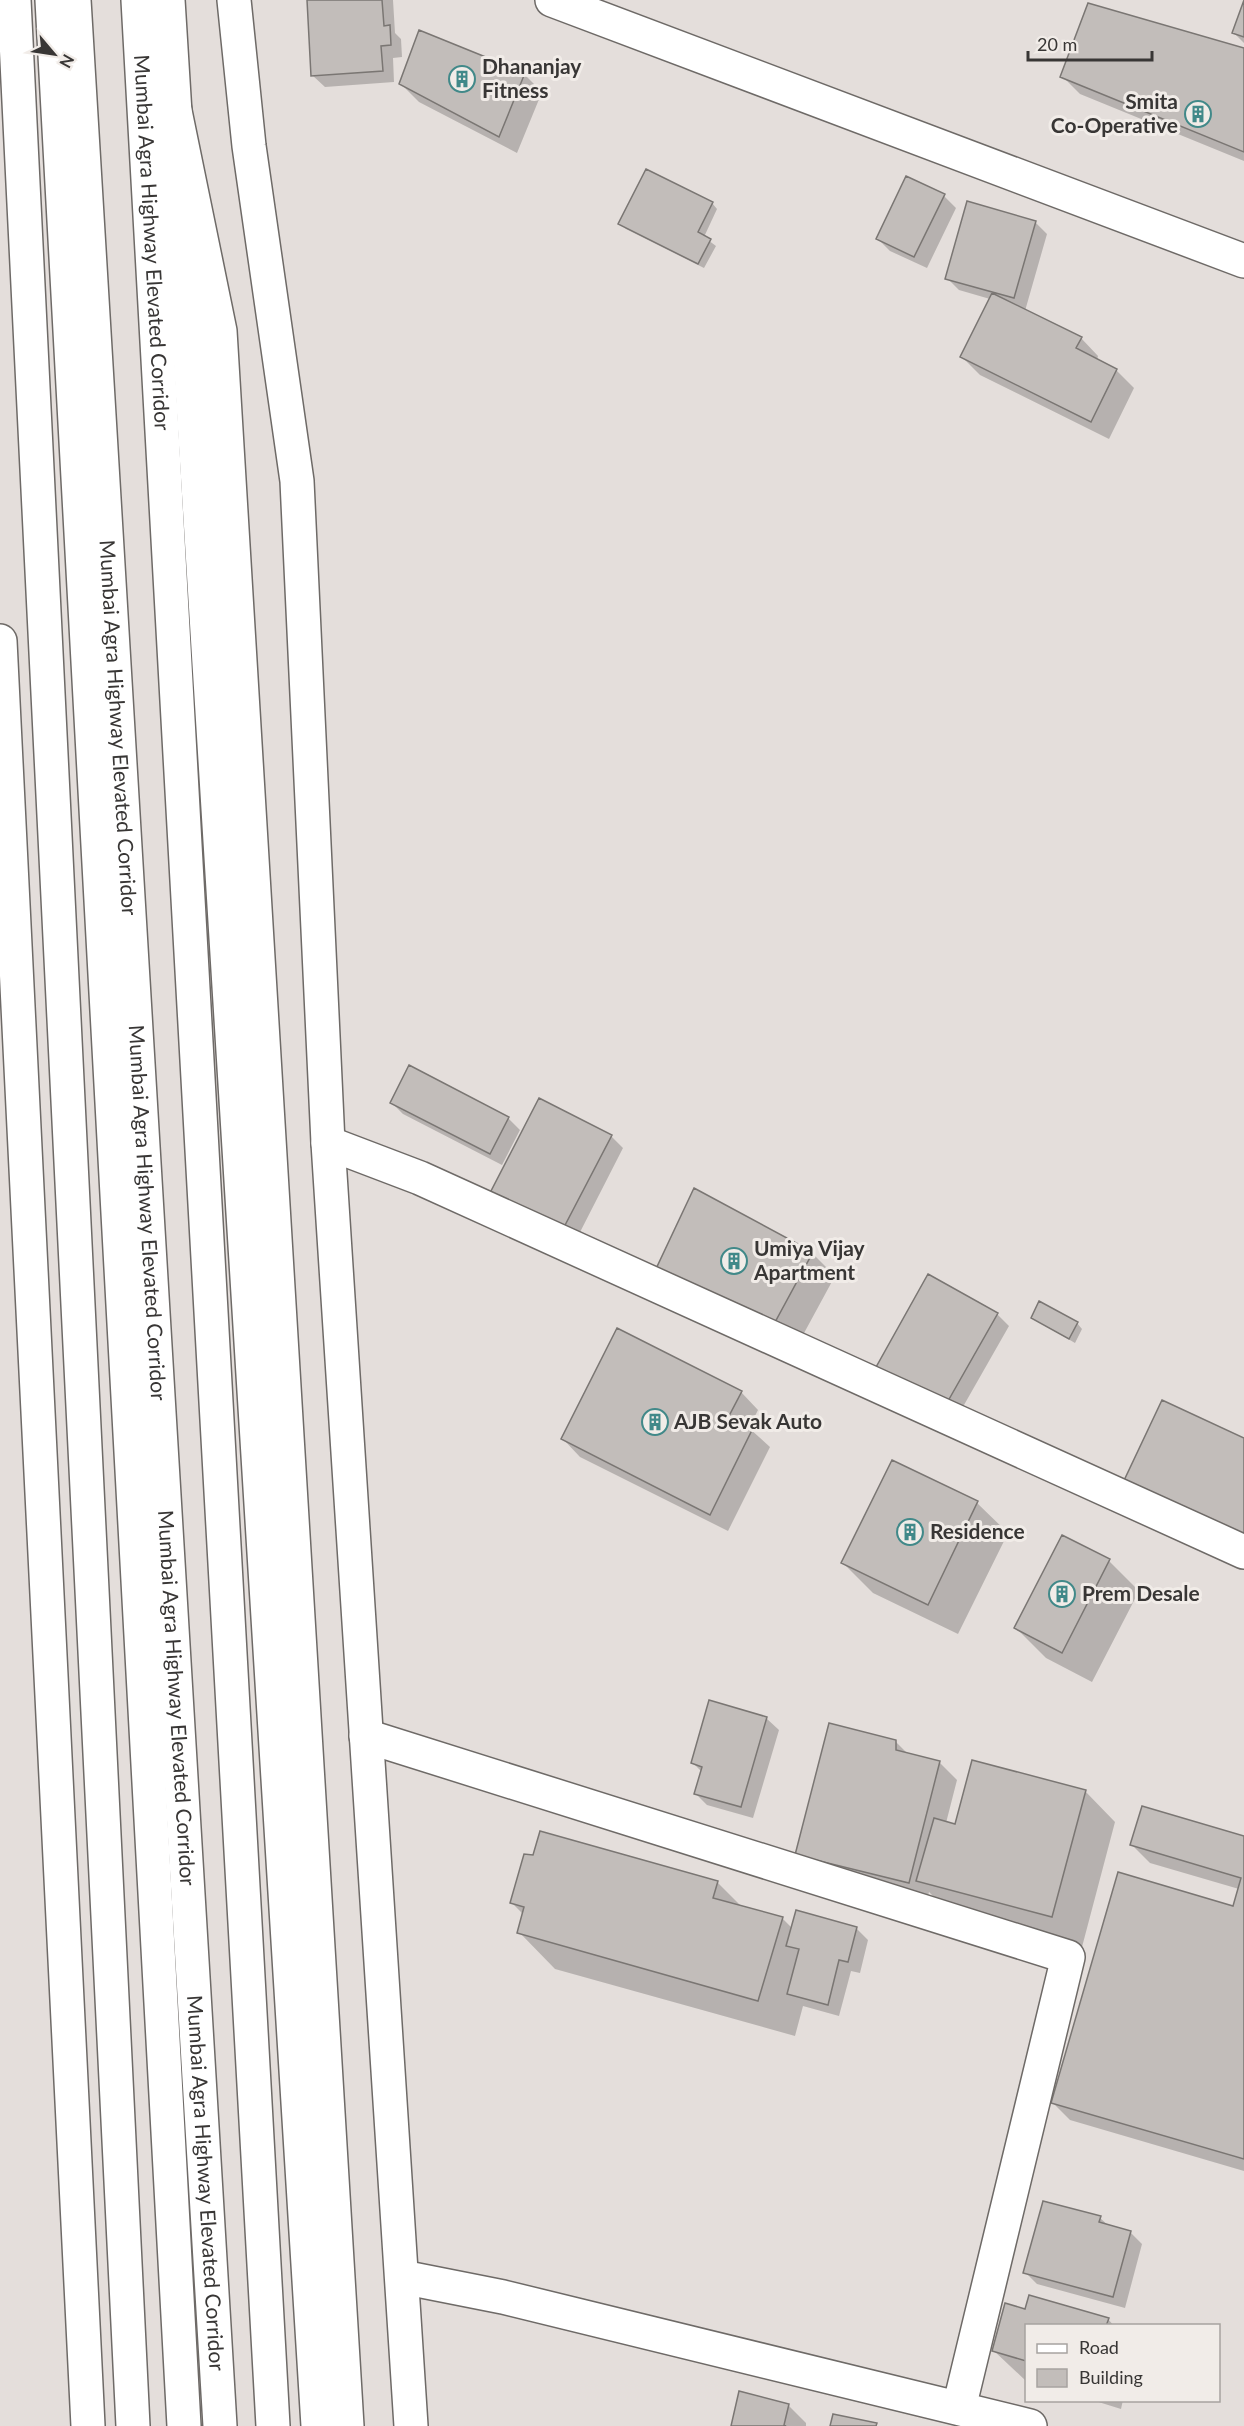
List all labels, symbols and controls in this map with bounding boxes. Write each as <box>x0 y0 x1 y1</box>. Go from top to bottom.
north arrow <box>24 24 84 84</box>
scale bar <box>1028 24 1152 62</box>
text: 20 m <box>1037 33 1077 55</box>
text: N <box>56 52 79 72</box>
place label: Dhananjay Fitness <box>482 53 582 102</box>
street label: Mumbai Agra Highway Elevated Corridor <box>130 54 176 432</box>
building icon: Dhananjay Fitness <box>447 64 477 94</box>
place label: Smita Co-Operative <box>1051 88 1178 137</box>
building icon: Smita Co-Operative <box>1183 99 1213 129</box>
street label: Mumbai Agra Highway Elevated Corridor <box>96 539 143 917</box>
street label: Mumbai Agra Highway Elevated Corridor <box>125 1024 172 1402</box>
place label: Umiya Vijay Apartment <box>753 1235 866 1284</box>
building icon: Umiya Vijay Apartment <box>719 1246 749 1276</box>
building icon: AJB Sevak Auto <box>640 1407 670 1437</box>
place label: AJB Sevak Auto <box>673 1408 822 1433</box>
street label: Mumbai Agra Highway Elevated Corridor <box>154 1509 201 1887</box>
building icon: Residence <box>895 1517 925 1547</box>
place label: Residence <box>930 1518 1025 1543</box>
building icon: Prem Desale <box>1047 1579 1077 1609</box>
place label: Prem Desale <box>1082 1580 1200 1605</box>
street label: Mumbai Agra Highway Elevated Corridor <box>183 1994 231 2372</box>
legend <box>1025 2324 1220 2402</box>
text: Road <box>1079 2336 1119 2358</box>
text: Building <box>1079 2366 1143 2388</box>

